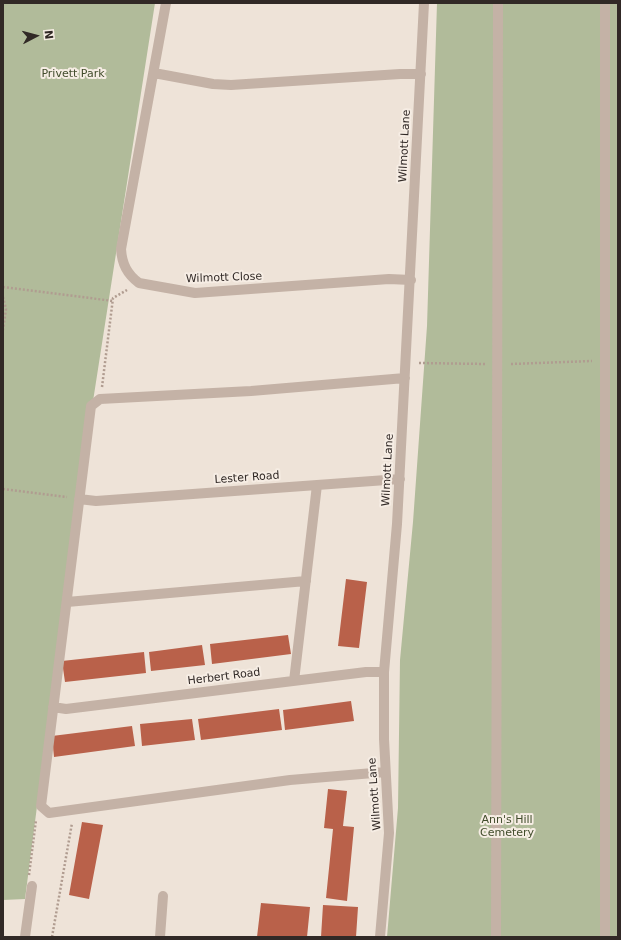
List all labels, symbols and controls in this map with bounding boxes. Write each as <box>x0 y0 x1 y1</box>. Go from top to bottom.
north arrow <box>16 16 56 56</box>
text: N <box>41 29 55 40</box>
park label: Privett Park <box>41 67 105 81</box>
street label: Wilmott Lane <box>397 109 413 183</box>
street label: Wilmott Close <box>186 270 262 286</box>
street label: Wilmott Lane <box>380 433 396 507</box>
street label: Lester Road <box>214 469 280 487</box>
street label: Herbert Road <box>187 666 261 688</box>
street label: Wilmott Lane <box>366 757 384 831</box>
park label: Ann's Hill Cemetery <box>480 813 534 839</box>

